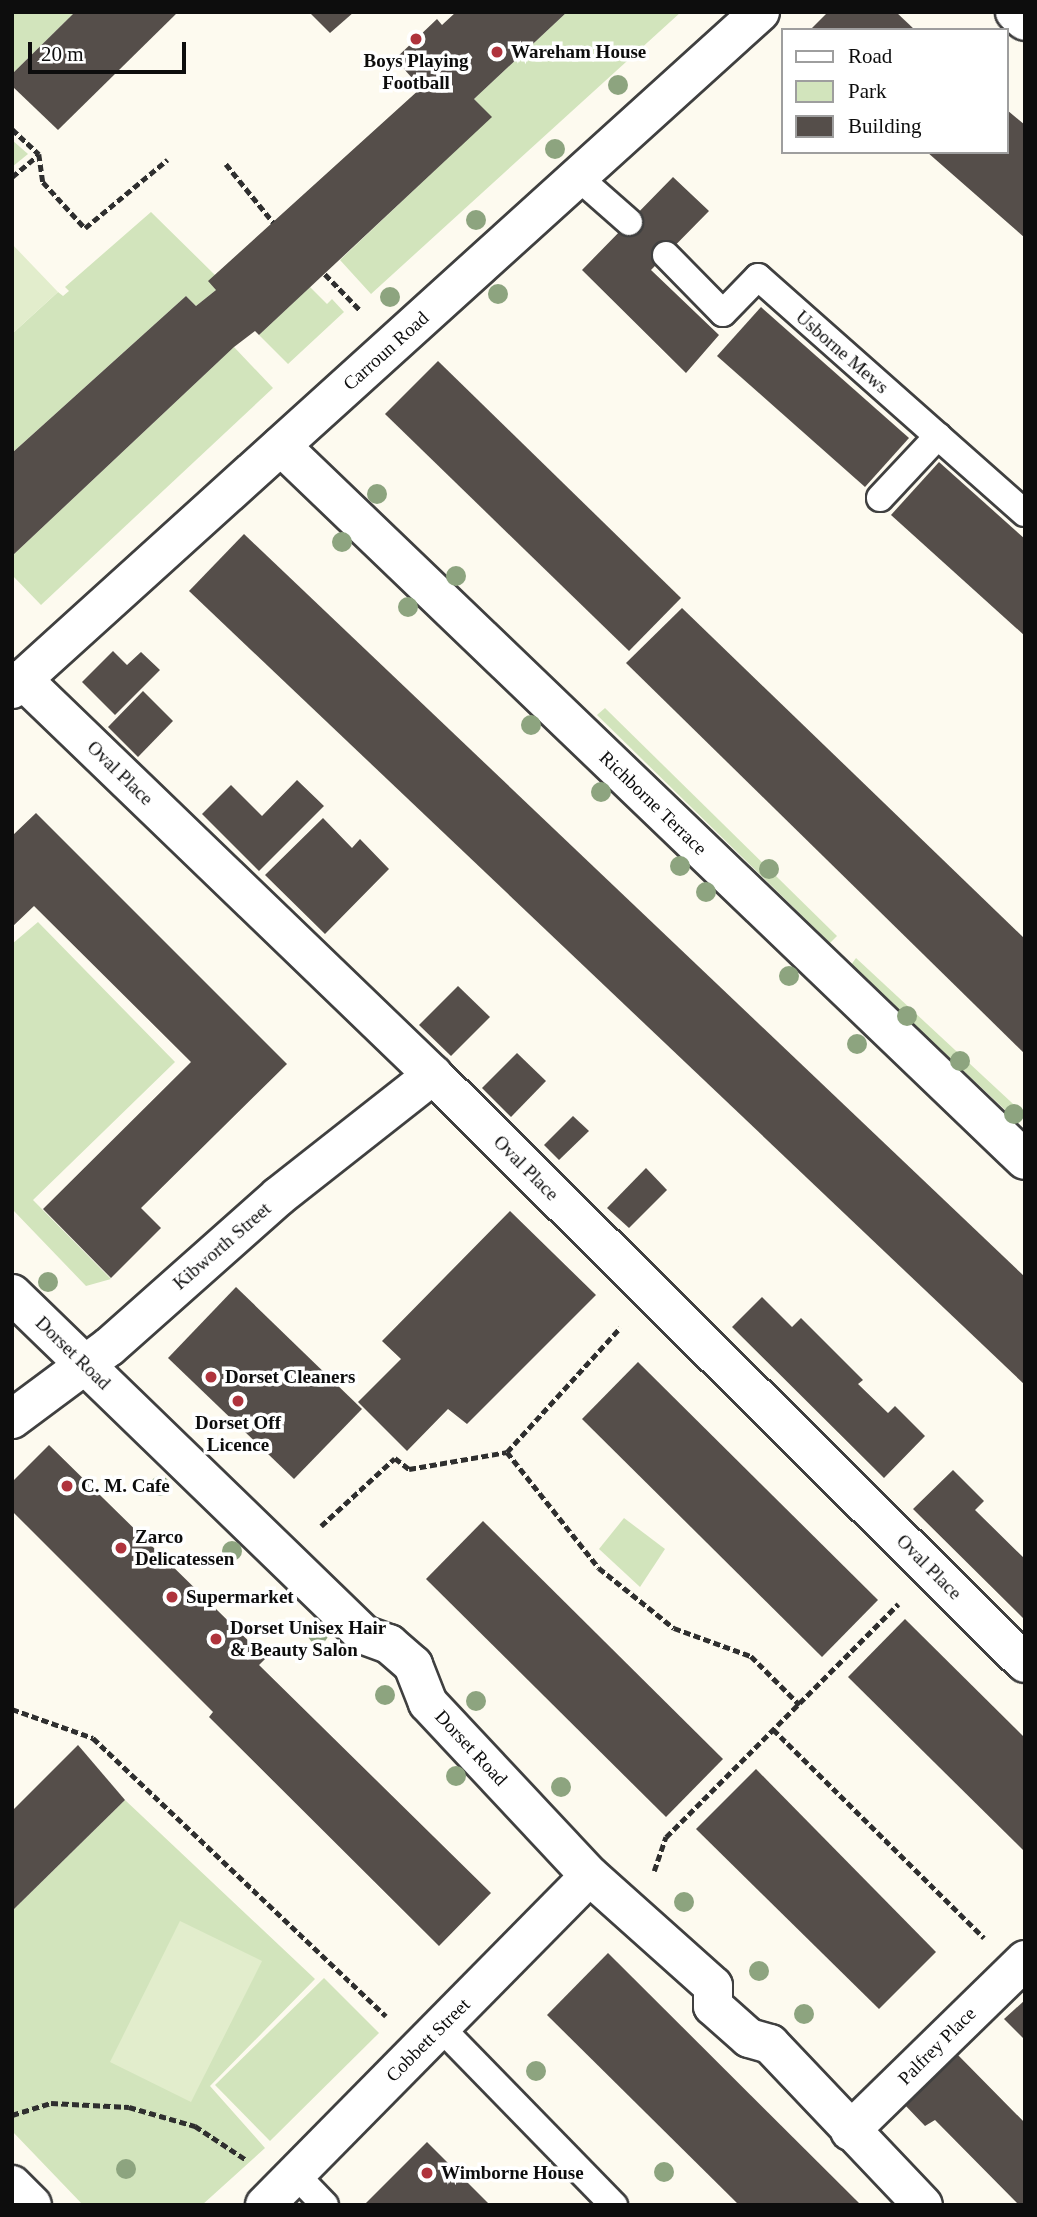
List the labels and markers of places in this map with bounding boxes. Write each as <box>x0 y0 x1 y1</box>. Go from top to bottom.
marker: Boys Playing Football <box>408 31 424 47</box>
place label: Wareham House <box>511 41 646 63</box>
marker: Wareham House <box>489 44 505 60</box>
place label: Boys Playing Football <box>363 50 469 94</box>
place label: Dorset Cleaners <box>225 1366 355 1388</box>
marker: Dorset Cleaners <box>203 1369 219 1385</box>
marker: Dorset Off Licence <box>230 1393 246 1409</box>
place label: Dorset Off Licence <box>195 1412 281 1456</box>
place label: C. M. Cafe <box>81 1475 170 1497</box>
marker: C. M. Cafe <box>59 1478 75 1494</box>
place label: Zarco Delicatessen <box>135 1526 234 1570</box>
marker: Zarco Delicatessen <box>113 1540 129 1556</box>
place label: Supermarket <box>186 1586 294 1608</box>
marker: Supermarket <box>164 1589 180 1605</box>
place label: Dorset Unisex Hair & Beauty Salon <box>230 1617 386 1661</box>
marker: Dorset Unisex Hair & Beauty Salon <box>208 1631 224 1647</box>
place label: Wimborne House <box>441 2162 584 2184</box>
marker: Wimborne House <box>419 2165 435 2181</box>

